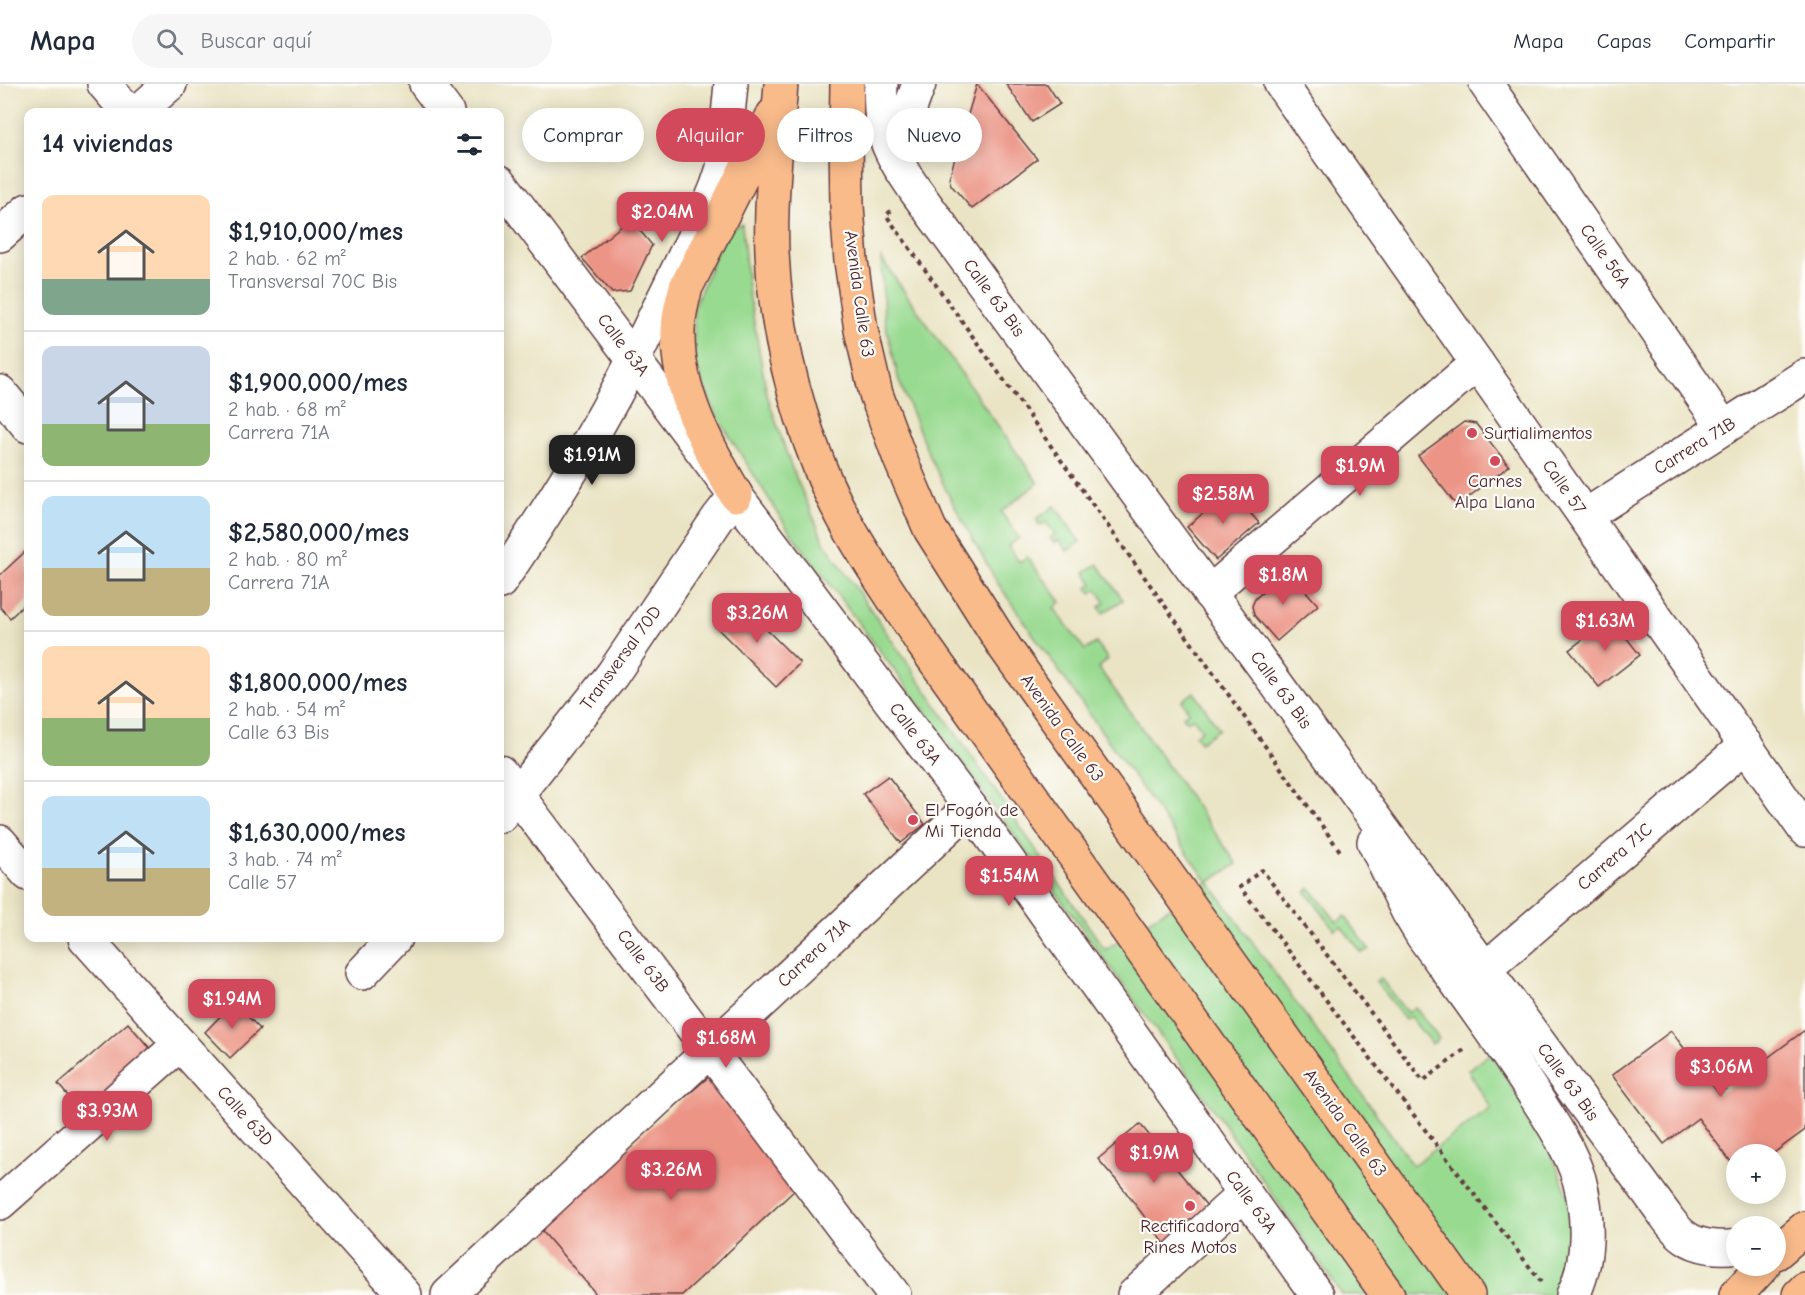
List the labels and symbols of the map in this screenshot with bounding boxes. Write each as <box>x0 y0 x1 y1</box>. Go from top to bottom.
pin: $2.04M <box>613 192 711 243</box>
street label: Calle 56A <box>1575 220 1635 292</box>
street label: Avenida Calle 63 <box>840 229 878 359</box>
street label: Calle 63 Bis <box>959 255 1029 341</box>
street label: Calle 63A <box>593 310 653 380</box>
street label: Carrera 71B <box>1650 413 1740 479</box>
place label: Surtialimentos <box>1484 423 1592 444</box>
marker: Surtialimentos <box>1465 426 1479 440</box>
pin: $1.91M <box>543 435 641 486</box>
pin: $1.9M <box>1318 446 1402 497</box>
marker: Carnes Alpa Llana <box>1488 454 1502 468</box>
street label: Calle 57 <box>1538 456 1591 519</box>
place label: Carnes Alpa Llana <box>1455 471 1535 513</box>
pin: $2.58M <box>1174 474 1272 525</box>
pin: $1.8M <box>1241 555 1325 606</box>
pin: $3.26M <box>708 593 806 644</box>
pin: $1.63M <box>1556 601 1654 652</box>
street label: Transversal 70D <box>576 602 666 714</box>
street label: Calle 63 Bis <box>1246 647 1316 733</box>
street label: Avenida Calle 63 <box>1016 670 1108 786</box>
street label: Calle 63A <box>885 699 945 769</box>
place label: El Fogón de Mi Tienda <box>925 800 1018 842</box>
marker: El Fogón de Mi Tienda <box>906 813 920 827</box>
street label: Carrera 71C <box>1573 819 1657 895</box>
pin: $1.54M <box>960 856 1058 907</box>
street label: Carrera 71A <box>773 914 855 992</box>
street label: Calle 63B <box>613 925 673 997</box>
pin: $1.94M <box>183 979 281 1030</box>
pin: $1.68M <box>677 1018 775 1069</box>
street label: Calle 63 Bis <box>1533 1039 1603 1125</box>
pin: $3.06M <box>1672 1047 1770 1098</box>
street label: Avenida Calle 63 <box>1299 1065 1391 1181</box>
street label: Calle 63D <box>213 1082 277 1150</box>
pin: $3.93M <box>58 1091 156 1142</box>
pin: $1.9M <box>1112 1133 1196 1184</box>
pin: $3.26M <box>622 1150 720 1201</box>
street label: Calle 63A <box>1221 1166 1281 1238</box>
marker: Rectificadora Rines Motos <box>1183 1199 1197 1213</box>
place label: Rectificadora Rines Motos <box>1140 1216 1240 1258</box>

